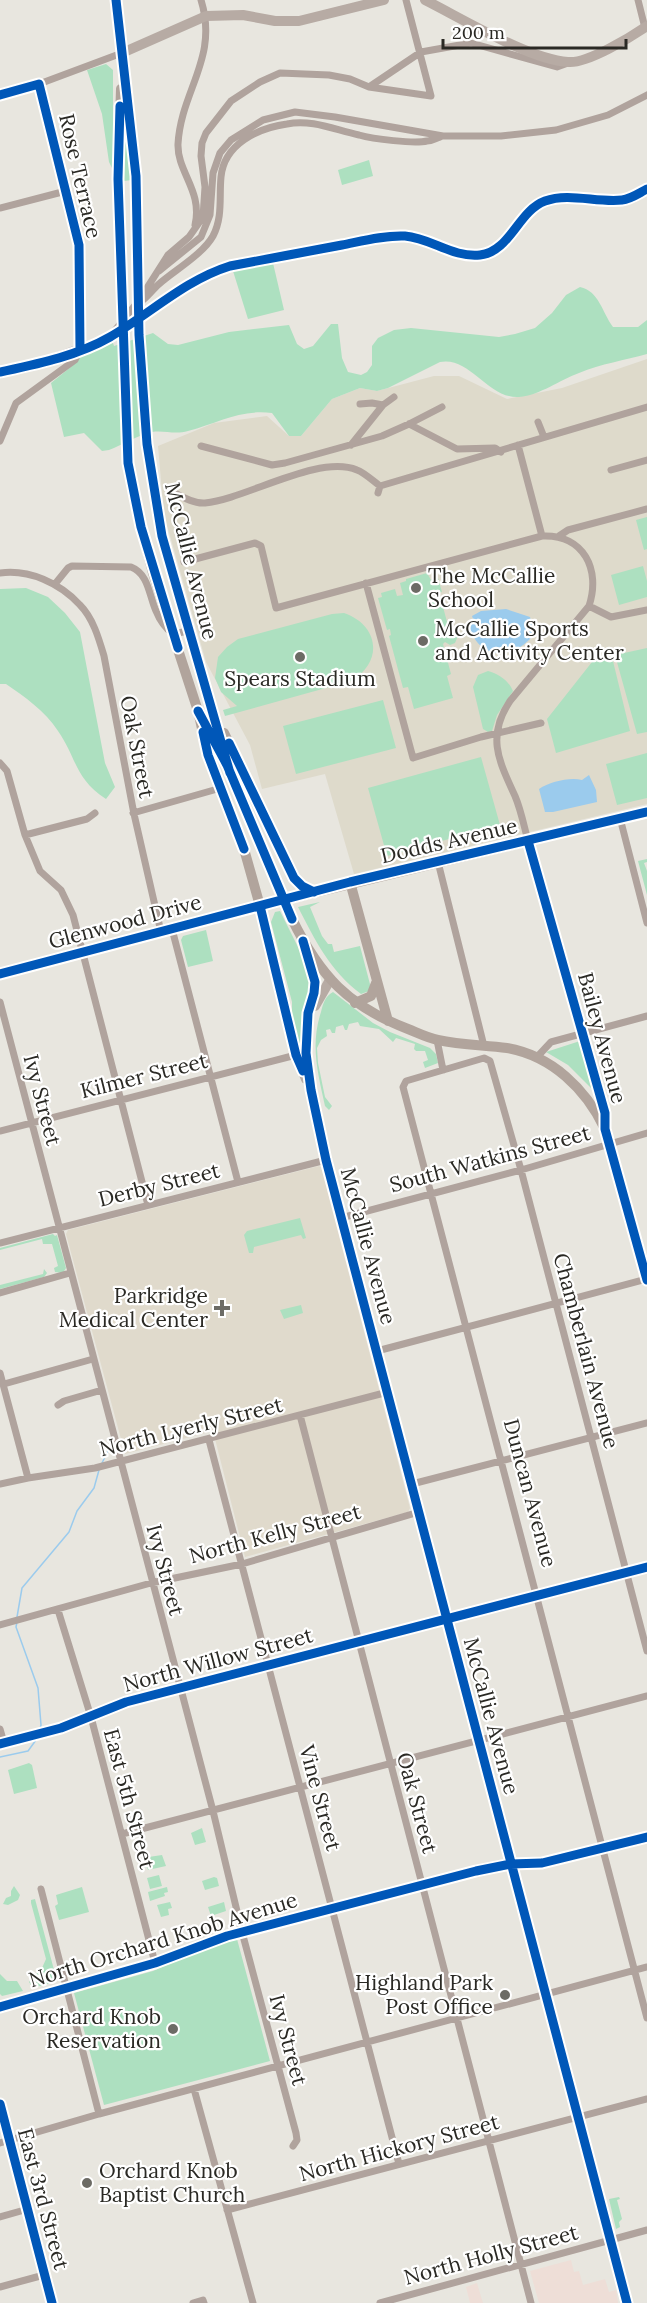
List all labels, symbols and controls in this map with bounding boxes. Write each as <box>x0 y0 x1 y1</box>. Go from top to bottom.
scale bar <box>443 12 626 50</box>
text: 200 m <box>452 21 505 44</box>
street label: Rose Terrace <box>53 111 108 241</box>
street label: McCallie Avenue <box>159 479 224 642</box>
place label: The McCallie School <box>428 562 555 613</box>
marker: The McCallie School <box>409 581 423 595</box>
place label: McCallie Sports and Activity Center <box>435 615 624 666</box>
marker: McCallie Sports and Activity Center <box>416 634 430 648</box>
marker: Spears Stadium <box>293 650 307 664</box>
place label: Spears Stadium <box>224 665 376 692</box>
street label: Oak Street <box>114 693 161 801</box>
street label: Dodds Avenue <box>378 812 520 869</box>
street label: Glenwood Drive <box>45 888 204 955</box>
street label: Bailey Avenue <box>572 969 633 1106</box>
street label: Kilmer Street <box>77 1046 211 1104</box>
street label: Ivy Street <box>17 1051 68 1149</box>
street label: South Watkins Street <box>387 1119 594 1198</box>
street label: Derby Street <box>95 1156 223 1213</box>
street label: McCallie Avenue <box>335 1165 402 1327</box>
street label: Chamberlain Avenue <box>547 1250 626 1452</box>
place label: Parkridge Medical Center <box>59 1282 208 1333</box>
marker: Parkridge Medical Center <box>213 1299 231 1317</box>
street label: North Lyerly Street <box>96 1390 286 1462</box>
street label: Duncan Avenue <box>498 1416 563 1570</box>
street label: North Kelly Street <box>186 1497 364 1569</box>
street label: Ivy Street <box>140 1521 191 1619</box>
street label: North Willow Street <box>120 1621 317 1698</box>
street label: McCallie Avenue <box>458 1635 525 1797</box>
street label: East 5th Street <box>98 1726 161 1873</box>
street label: Vine Street <box>293 1741 348 1855</box>
street label: Oak Street <box>391 1749 444 1857</box>
street label: North Orchard Knob Avenue <box>25 1886 300 1993</box>
place label: Highland Park Post Office <box>355 1969 494 2020</box>
marker: Highland Park Post Office <box>498 1988 512 2002</box>
street label: Ivy Street <box>263 1991 314 2089</box>
place label: Orchard Knob Reservation <box>22 2003 161 2054</box>
marker: Orchard Knob Reservation <box>166 2022 180 2036</box>
street label: North Hickory Street <box>296 2108 503 2187</box>
street label: East 3rd Street <box>12 2125 76 2273</box>
place label: Orchard Knob Baptist Church <box>99 2157 245 2208</box>
marker: Orchard Knob Baptist Church <box>80 2176 94 2190</box>
street label: North Holly Street <box>401 2218 582 2291</box>

